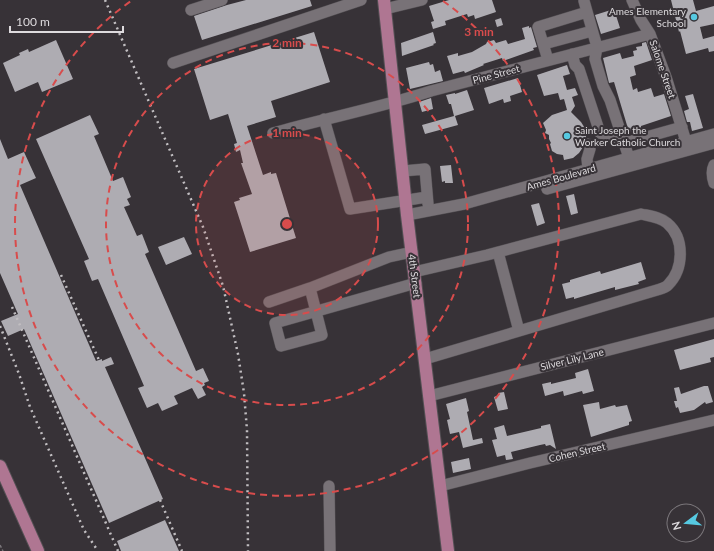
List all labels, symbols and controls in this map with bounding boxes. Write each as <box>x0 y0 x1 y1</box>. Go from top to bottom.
place label: Ames Elementary School <box>609 5 687 29</box>
scale bar <box>10 8 123 34</box>
marker: Ames Elementary School <box>689 12 699 22</box>
text: 100 m <box>16 14 50 29</box>
text: 3 min <box>464 24 494 39</box>
text: 2 min <box>272 35 302 50</box>
street label: Salome Street <box>647 38 679 100</box>
street label: Pine Street <box>471 62 521 86</box>
place label: Saint Joseph the Worker Catholic Church <box>575 124 680 148</box>
text: 1 min <box>272 125 302 140</box>
marker: Saint Joseph the Worker Catholic Church <box>562 131 572 141</box>
street label: Ames Boulevard <box>525 161 597 193</box>
centre of rings <box>280 217 294 231</box>
street label: 4th Street <box>406 254 424 299</box>
street label: Silver Lily Lane <box>539 345 605 373</box>
street label: Cohen Street <box>548 440 607 464</box>
north arrow <box>666 503 706 543</box>
text: N <box>668 520 683 532</box>

